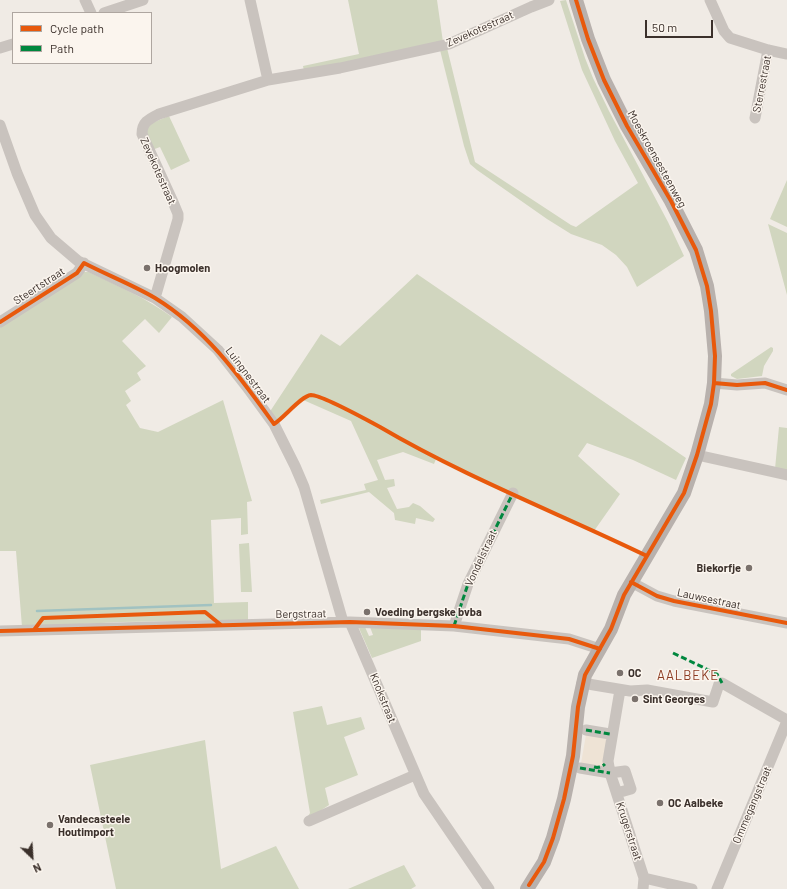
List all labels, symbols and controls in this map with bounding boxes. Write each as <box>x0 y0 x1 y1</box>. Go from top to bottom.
street label: Zevekotestraat <box>444 8 516 50</box>
legend <box>12 12 152 64</box>
scale bar <box>647 12 715 38</box>
text: 50 m <box>652 20 677 34</box>
text: Cycle path <box>50 21 104 35</box>
text: Path <box>50 41 74 55</box>
street label: Sterrestraat <box>750 54 774 114</box>
street label: Moeskroensesteenweg <box>625 108 689 210</box>
street label: Zevekotestraat <box>137 135 179 207</box>
place label: Hoogmolen <box>155 261 210 275</box>
marker: Hoogmolen <box>142 263 152 273</box>
street label: Steertstraat <box>11 265 67 307</box>
street label: Luingnestraat <box>223 344 273 406</box>
street label: Vondelstraat <box>462 528 500 588</box>
place label: Biekorfje <box>697 561 741 575</box>
marker: Biekorfje <box>744 563 754 573</box>
street label: Lauwsestraat <box>676 586 742 612</box>
place label: Voeding bergske bvba <box>375 605 482 619</box>
street label: Bergstraat <box>275 607 327 621</box>
marker: Voeding bergske bvba <box>362 607 372 617</box>
place label: OC <box>628 666 642 680</box>
marker: OC <box>615 668 625 678</box>
district label: AALBEKE <box>657 668 719 684</box>
street label: Knokstraat <box>367 671 399 725</box>
place label: Sint Georges <box>643 692 705 706</box>
marker: Sint Georges <box>630 694 640 704</box>
street label: Ommegangstraat <box>730 764 774 846</box>
place label: OC Aalbeke <box>668 796 723 810</box>
marker: OC Aalbeke <box>655 798 665 808</box>
street label: Krugerstraat <box>613 800 645 862</box>
place label: Vandecasteele Houtimport <box>58 812 130 838</box>
marker: Vandecasteele Houtimport <box>45 820 55 830</box>
north arrow <box>12 837 52 877</box>
text: N <box>31 861 43 876</box>

